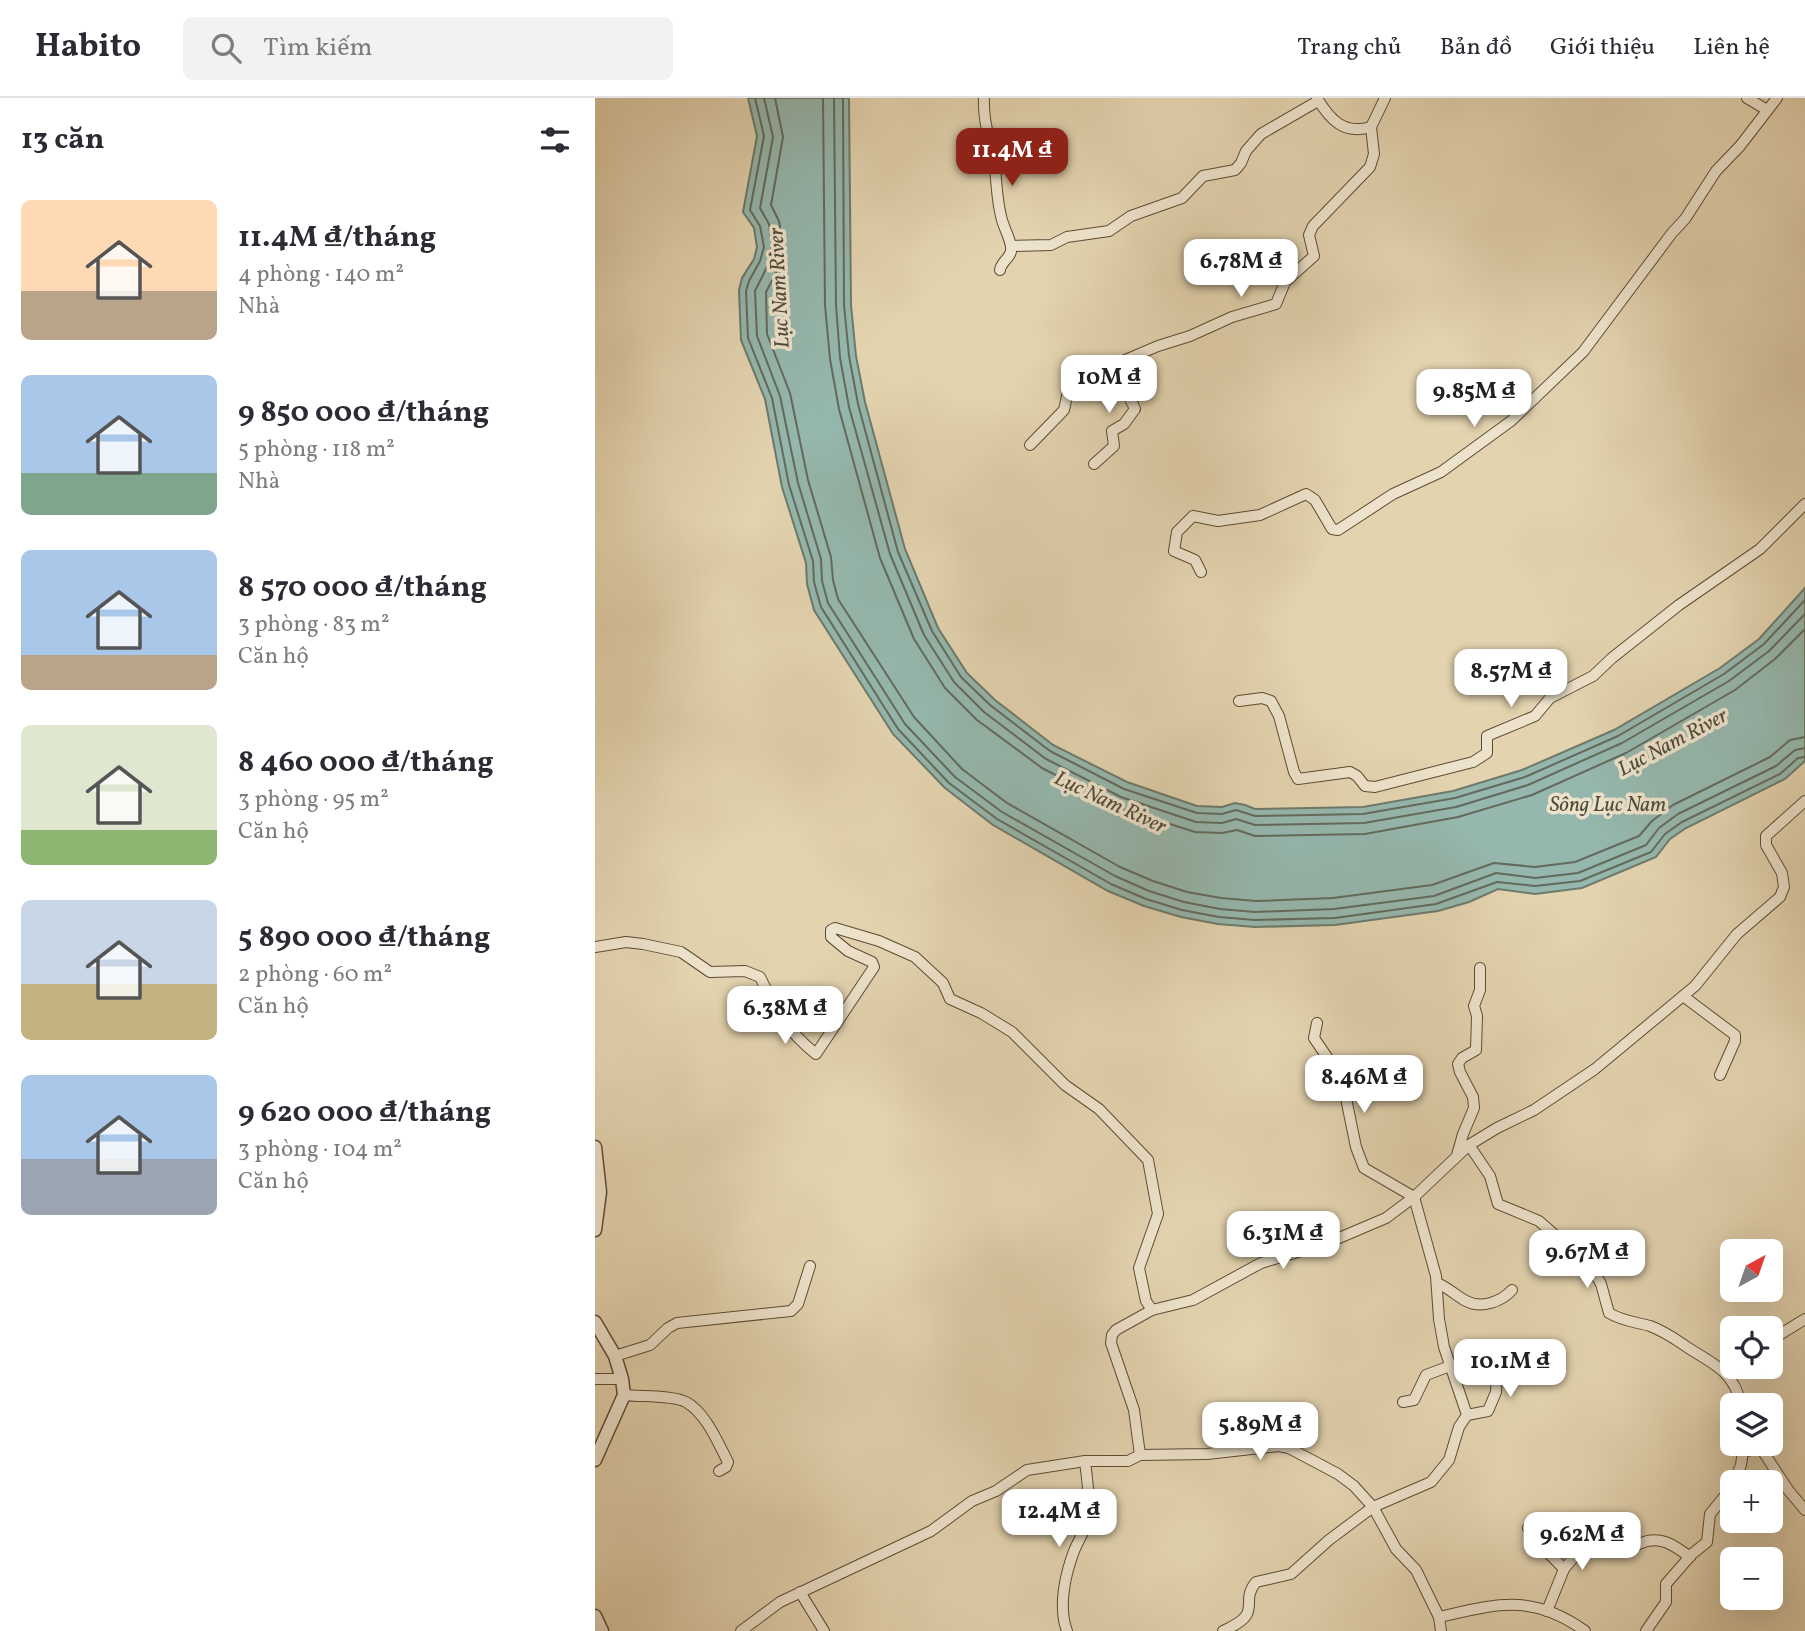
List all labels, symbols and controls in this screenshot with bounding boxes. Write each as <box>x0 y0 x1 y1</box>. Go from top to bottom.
search box <box>183 17 673 80</box>
text: Habito <box>35 25 141 71</box>
icon: search <box>207 29 245 67</box>
text: Tìm kiếm <box>263 30 373 66</box>
text: Trang chủ <box>1297 31 1402 65</box>
text: Bản đồ <box>1440 31 1512 65</box>
text: Giới thiệu <box>1550 31 1655 65</box>
text: Liên hệ <box>1693 31 1770 65</box>
text: 13 căn <box>21 119 105 161</box>
icon: filters <box>536 121 574 159</box>
pin: 11.4M ₫ <box>947 129 1077 188</box>
text: 11.4M ₫ <box>972 135 1052 167</box>
text: 11.4M ₫/tháng <box>238 217 436 259</box>
water label: Lục Nam River <box>762 227 798 349</box>
icon: home <box>77 228 161 312</box>
pin: 6.78M ₫ <box>1176 240 1306 299</box>
text: 6.78M ₫ <box>1200 246 1282 278</box>
text: 4 phòng · 140 m² <box>238 259 404 291</box>
text: Nhà <box>238 291 280 323</box>
pin: 10M ₫ <box>1060 356 1158 415</box>
text: 10M ₫ <box>1077 362 1141 394</box>
pin: 9.85M ₫ <box>1409 370 1539 429</box>
text: 9.85M ₫ <box>1432 376 1516 408</box>
text: 9 850 000 ₫/tháng <box>238 392 489 434</box>
icon: home <box>77 403 161 487</box>
text: 5 phòng · 118 m² <box>238 434 395 466</box>
text: Nhà <box>238 466 280 498</box>
text: 8 570 000 ₫/tháng <box>238 567 487 609</box>
icon: home <box>77 578 161 662</box>
text: 3 phòng · 83 m² <box>238 609 389 641</box>
text: Căn hộ <box>238 641 309 673</box>
pin: 8.57M ₫ <box>1446 650 1576 709</box>
text: 8.57M ₫ <box>1470 656 1552 688</box>
water label: Lục Nam River <box>1613 702 1733 784</box>
text: 8 460 000 ₫/tháng <box>238 742 494 784</box>
icon: home <box>77 753 161 837</box>
water label: Lục Nam River <box>1049 764 1171 842</box>
text: 3 phòng · 95 m² <box>238 784 389 816</box>
water label: Sông Lục Nam <box>1550 791 1666 820</box>
text: Căn hộ <box>238 816 309 848</box>
text: 5 890 000 ₫/tháng <box>238 917 490 959</box>
icon: home <box>77 928 161 1012</box>
text: 2 phòng · 60 m² <box>238 959 392 991</box>
pin: 6.38M ₫ <box>720 986 850 1046</box>
text: Căn hộ <box>238 991 309 1023</box>
text: 6.38M ₫ <box>743 993 827 1025</box>
pin: 8.46M ₫ <box>1299 1056 1429 1115</box>
text: 8.46M ₫ <box>1321 1062 1407 1094</box>
text: 9 620 000 ₫/tháng <box>238 1092 491 1134</box>
icon: home <box>77 1103 161 1187</box>
text: 3 phòng · 104 m² <box>238 1134 402 1166</box>
text: Căn hộ <box>238 1166 309 1198</box>
pin: 6.31M ₫ <box>1218 1212 1348 1271</box>
text: 6.31M ₫ <box>1243 1218 1323 1250</box>
pin: 9.67M ₫ <box>1522 1230 1652 1290</box>
text: 9.67M ₫ <box>1545 1237 1629 1269</box>
north arrow <box>1720 1239 1783 1302</box>
map controls <box>1720 1239 1783 1610</box>
button: locate <box>1720 1316 1783 1379</box>
pin: 10.1M ₫ <box>1445 1340 1575 1399</box>
text: 10.1M ₫ <box>1470 1346 1550 1378</box>
button: layers <box>1720 1393 1783 1456</box>
pin: 5.89M ₫ <box>1195 1402 1325 1462</box>
text: 5.89M ₫ <box>1218 1409 1302 1441</box>
button: + <box>1720 1470 1783 1533</box>
pin: 12.4M ₫ <box>994 1490 1124 1549</box>
text: 12.4M ₫ <box>1018 1496 1100 1528</box>
pin: 9.62M ₫ <box>1517 1512 1647 1572</box>
text: 9.62M ₫ <box>1540 1519 1624 1551</box>
button: − <box>1720 1547 1783 1610</box>

